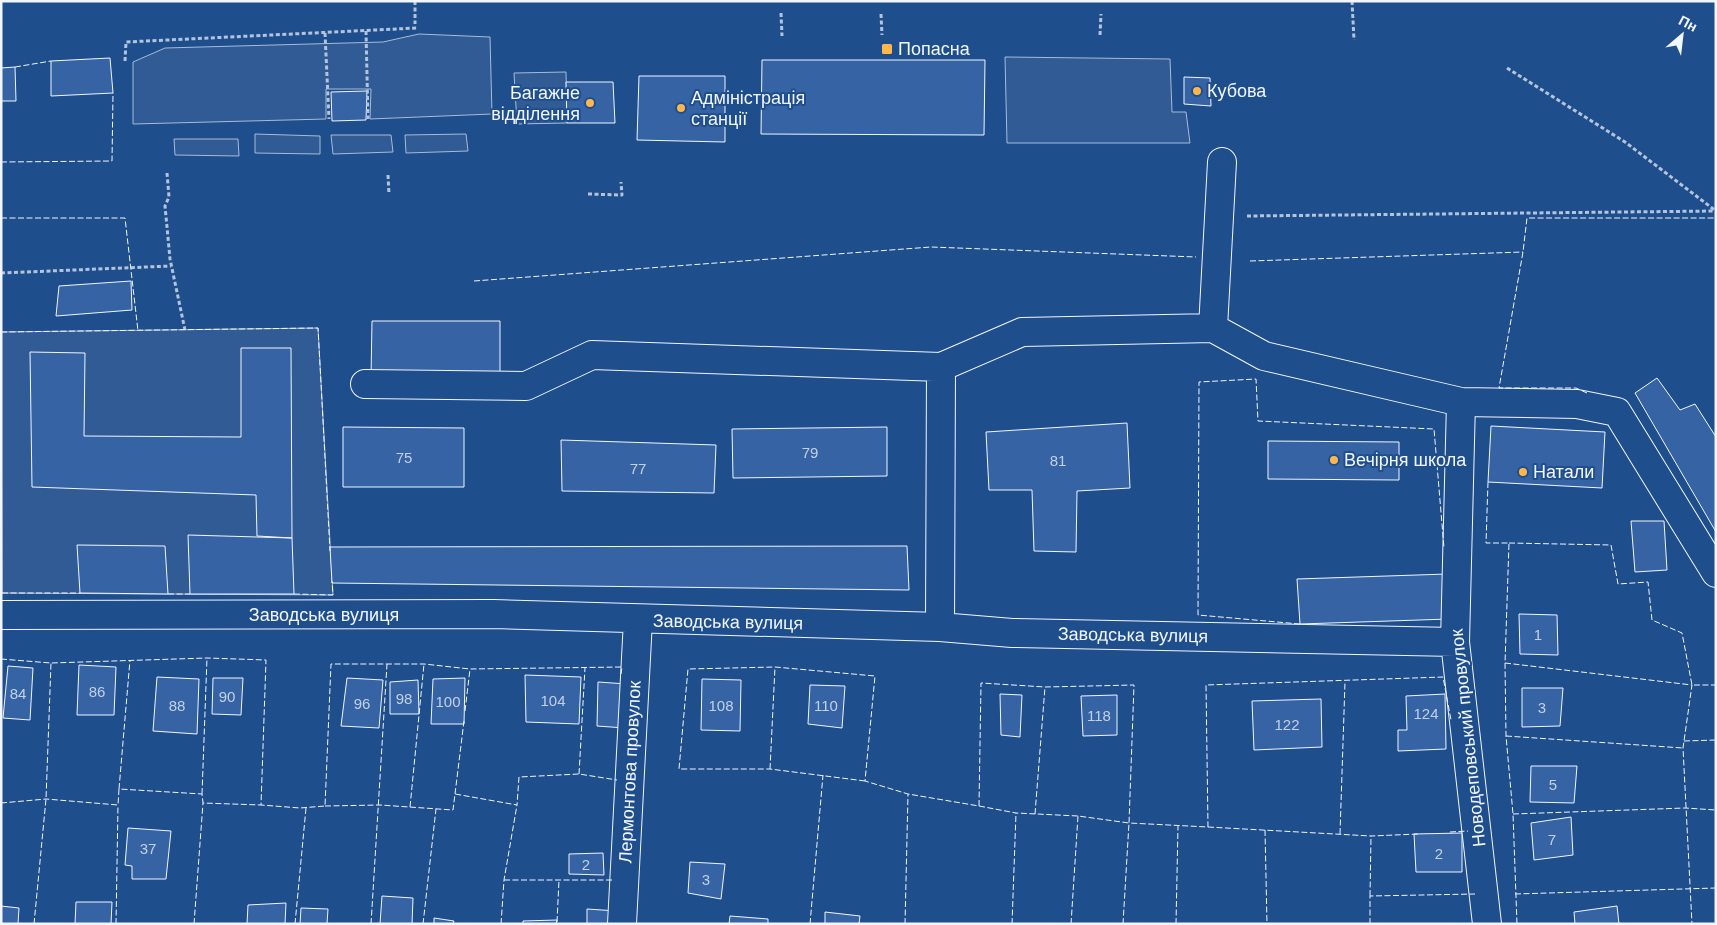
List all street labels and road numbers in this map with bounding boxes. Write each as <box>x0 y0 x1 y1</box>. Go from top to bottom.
street label: Заводська вулиця <box>249 605 399 625</box>
street label: Заводська вулиця <box>653 611 803 633</box>
street label: Заводська вулиця <box>1058 624 1208 646</box>
street label: Новодеповський провулок <box>1447 628 1489 848</box>
street label: Лермонтова провулок <box>615 680 645 864</box>

